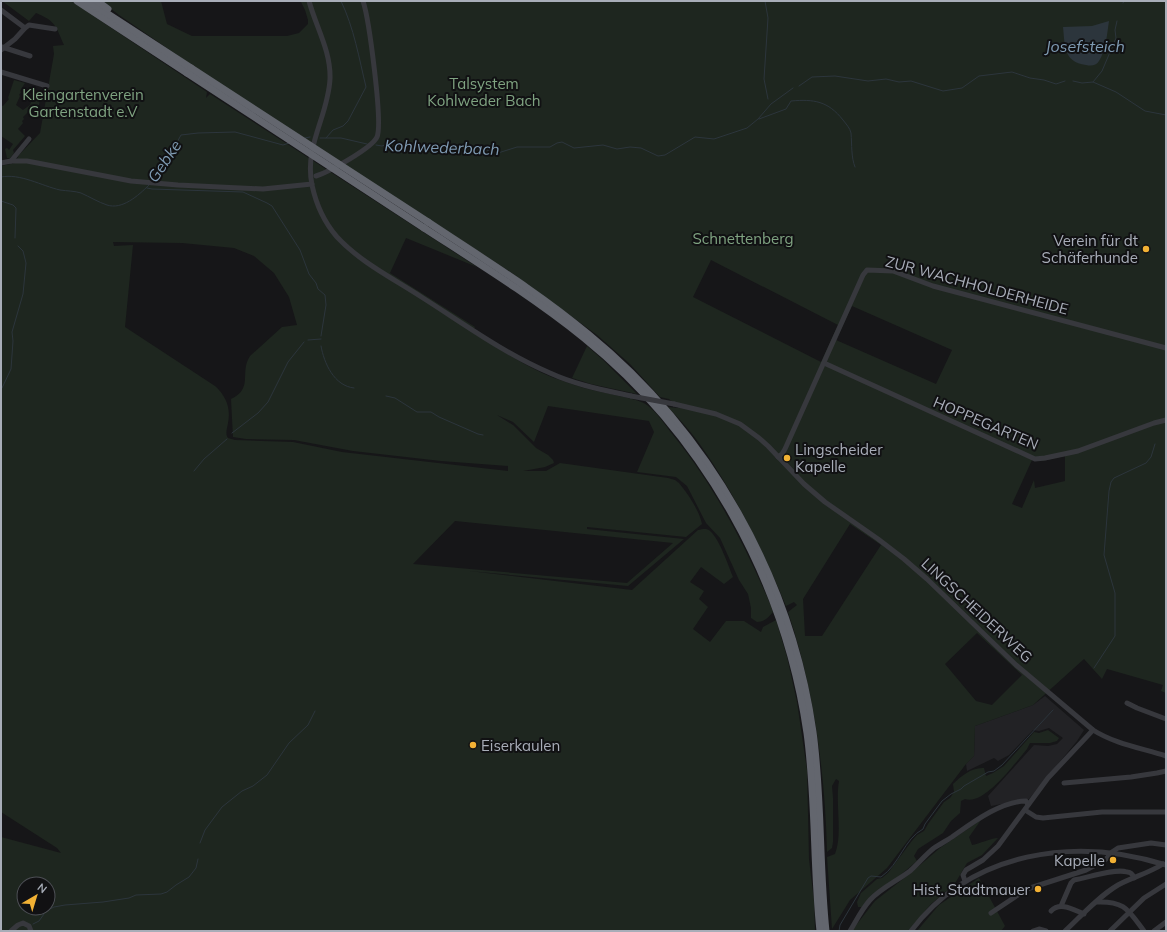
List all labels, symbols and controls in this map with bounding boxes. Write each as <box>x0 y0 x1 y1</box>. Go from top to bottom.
water label: Josefsteich <box>1043 36 1125 56</box>
park label: Talsystem Kohlweder Bach <box>427 74 541 110</box>
park label: Kleingartenverein Gartenstadt e.V <box>22 85 144 121</box>
water label: Kohlwederbach <box>384 135 500 159</box>
water label: Gebke <box>143 136 186 186</box>
park label: Schnettenberg <box>692 229 794 248</box>
place label: Verein für dt Schäferhunde <box>1042 231 1138 267</box>
marker: Verein für dt Schäferhunde <box>1141 244 1151 254</box>
street label: ZUR WACHHOLDERHEIDE <box>883 251 1071 319</box>
street label: HOPPEGARTEN <box>930 392 1042 454</box>
place label: Lingscheider Kapelle <box>795 440 883 476</box>
marker: Lingscheider Kapelle <box>782 453 792 463</box>
street label: LINGSCHEIDERWEG <box>918 554 1036 666</box>
place label: Eiserkaulen <box>481 736 560 755</box>
marker: Eiserkaulen <box>468 740 478 750</box>
place label: Kapelle <box>1054 851 1105 870</box>
marker: Kapelle <box>1108 855 1118 865</box>
north arrow <box>16 876 56 916</box>
text: N <box>35 880 50 896</box>
place label: Hist. Stadtmauer <box>913 880 1031 899</box>
marker: Hist. Stadtmauer <box>1033 884 1043 894</box>

